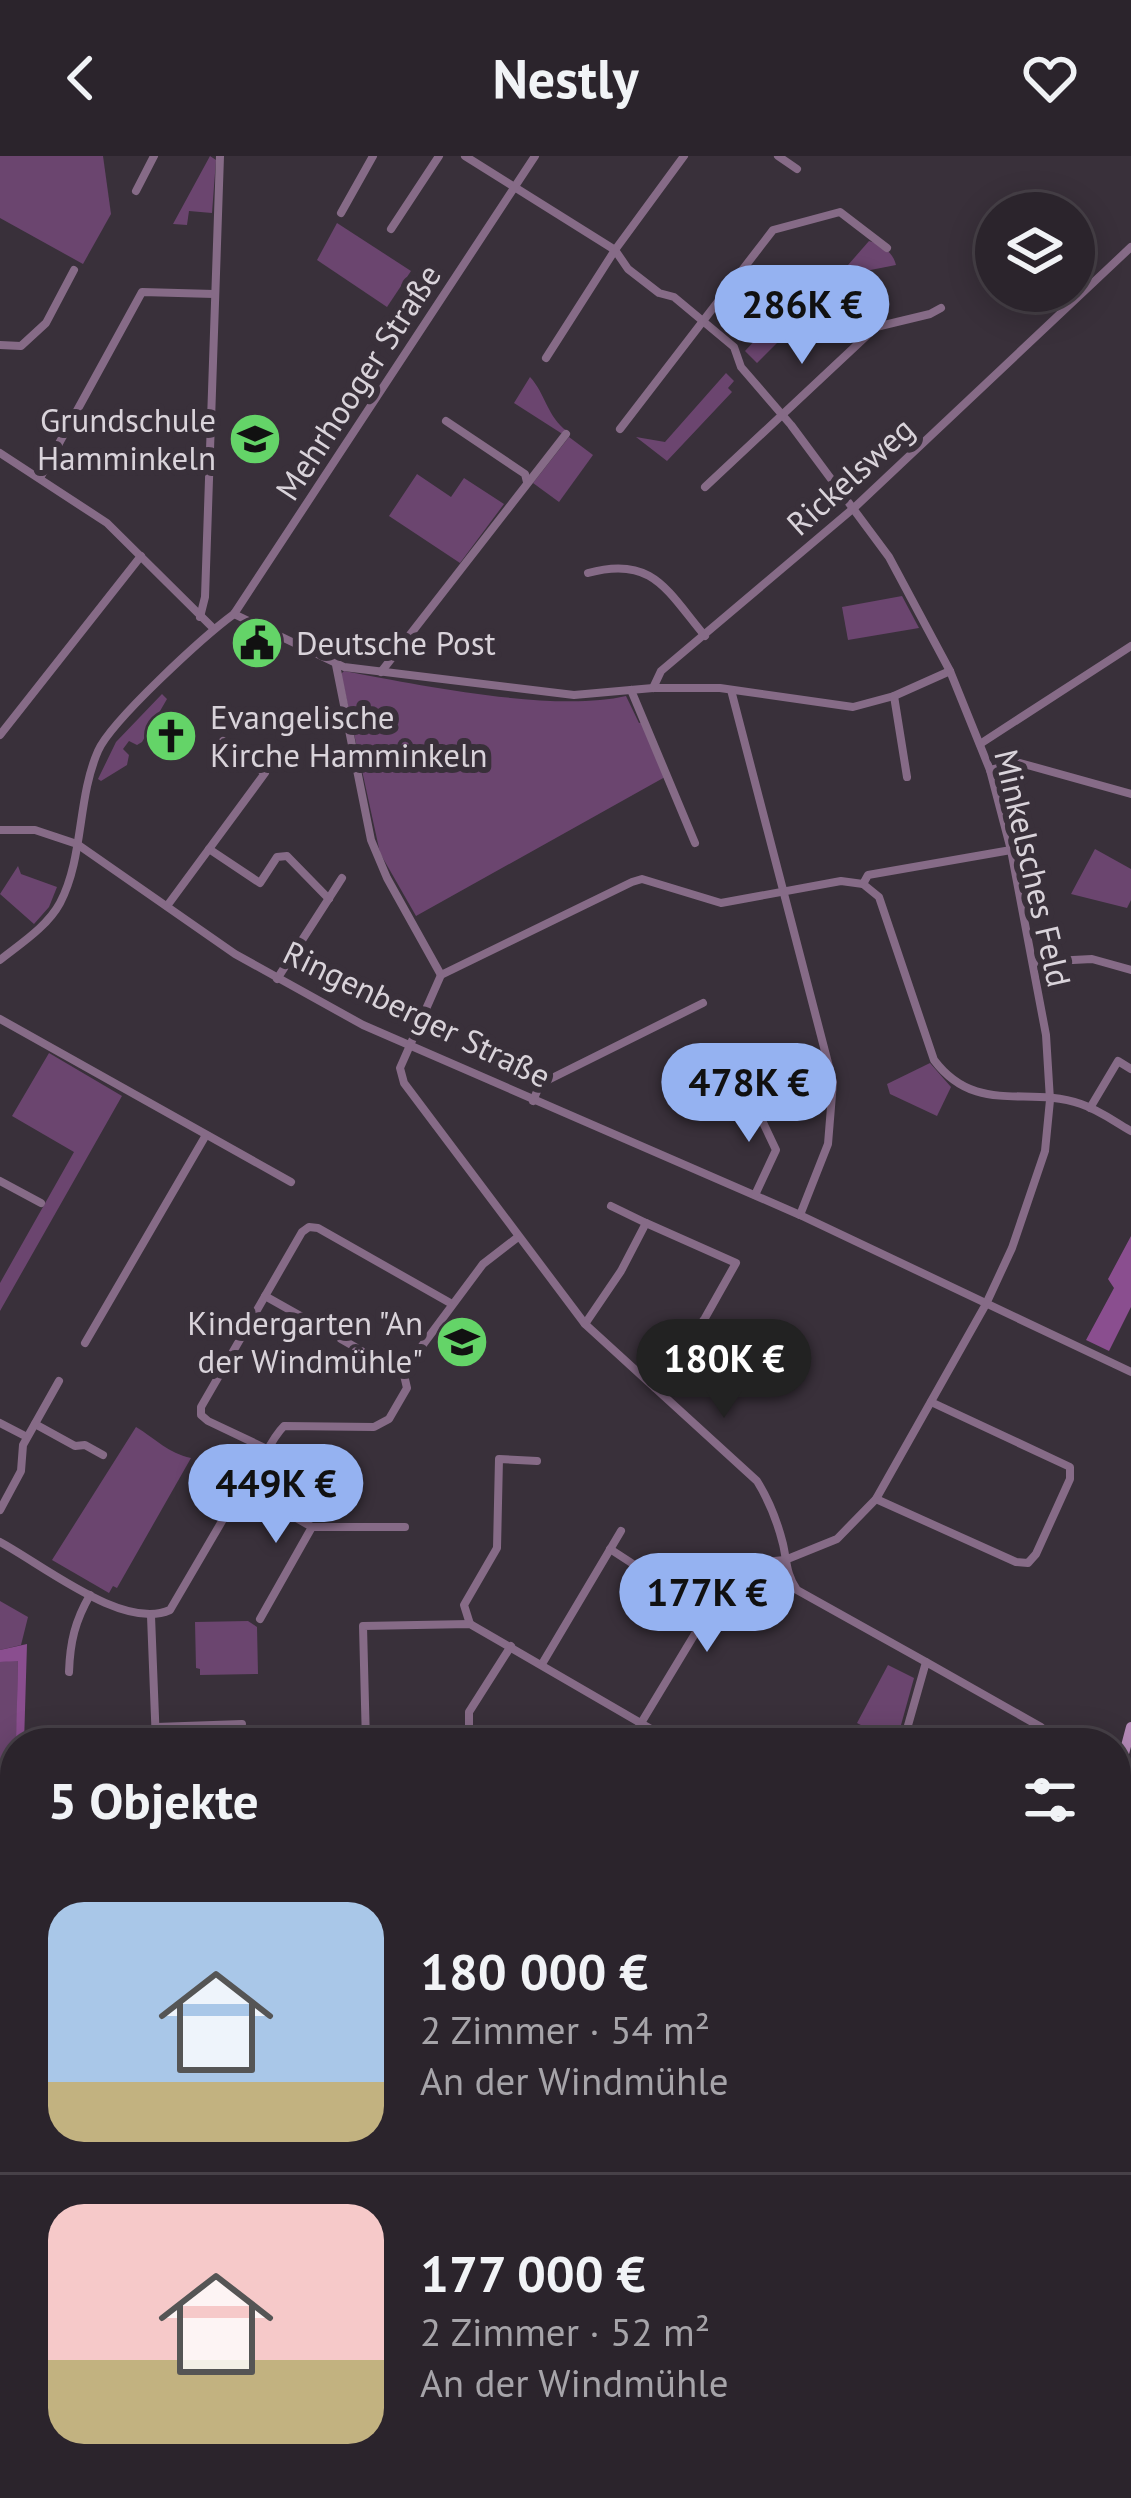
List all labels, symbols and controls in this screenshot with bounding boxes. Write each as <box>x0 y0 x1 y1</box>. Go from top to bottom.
text: Nestly <box>492 43 639 113</box>
icon: back <box>48 45 114 111</box>
icon: heart <box>1017 45 1083 111</box>
map controls <box>975 192 1095 312</box>
button: layers <box>975 192 1095 312</box>
street label: Mehrhooger Straße <box>265 256 450 508</box>
pin: 286K € <box>704 265 900 367</box>
text: 286K € <box>741 278 863 329</box>
place label: Grundschule Hamminkeln <box>37 398 216 479</box>
street label: Rickelsweg <box>777 407 922 544</box>
school or university icon: Grundschule Hamminkeln <box>227 411 283 467</box>
public building icon: Deutsche Post <box>229 615 285 671</box>
place label: Deutsche Post <box>296 621 496 664</box>
place label: Evangelische Kirche Hamminkeln <box>210 695 488 776</box>
church icon: Evangelische Kirche Hamminkeln <box>143 708 199 764</box>
street label: Minkelsches Feld <box>985 745 1082 991</box>
street label: Ringenberger Straße <box>277 930 558 1097</box>
pin: 478K € <box>651 1043 847 1145</box>
text: 478K € <box>688 1056 810 1107</box>
place label: Kindergarten "An der Windmühle" <box>187 1301 423 1382</box>
school or university icon: Kindergarten "An der Windmühle" <box>434 1314 490 1370</box>
pin: 180K € <box>626 1319 822 1421</box>
text: 180K € <box>663 1332 785 1383</box>
pin: 449K € <box>178 1444 374 1546</box>
text: 449K € <box>215 1457 337 1508</box>
pin: 177K € <box>609 1553 805 1655</box>
text: 177K € <box>646 1566 768 1617</box>
text: 5 Objekte <box>48 1767 259 1833</box>
icon: filters <box>1017 1767 1083 1833</box>
text: 180 000 € <box>420 1938 648 2004</box>
icon: home <box>144 1950 288 2094</box>
text: 2 Zimmer · 54 m² <box>420 2004 710 2055</box>
text: An der Windmühle <box>420 2055 729 2106</box>
text: 177 000 € <box>420 2240 645 2306</box>
icon: home <box>144 2252 288 2396</box>
text: 2 Zimmer · 52 m² <box>420 2306 710 2357</box>
text: An der Windmühle <box>420 2357 729 2408</box>

